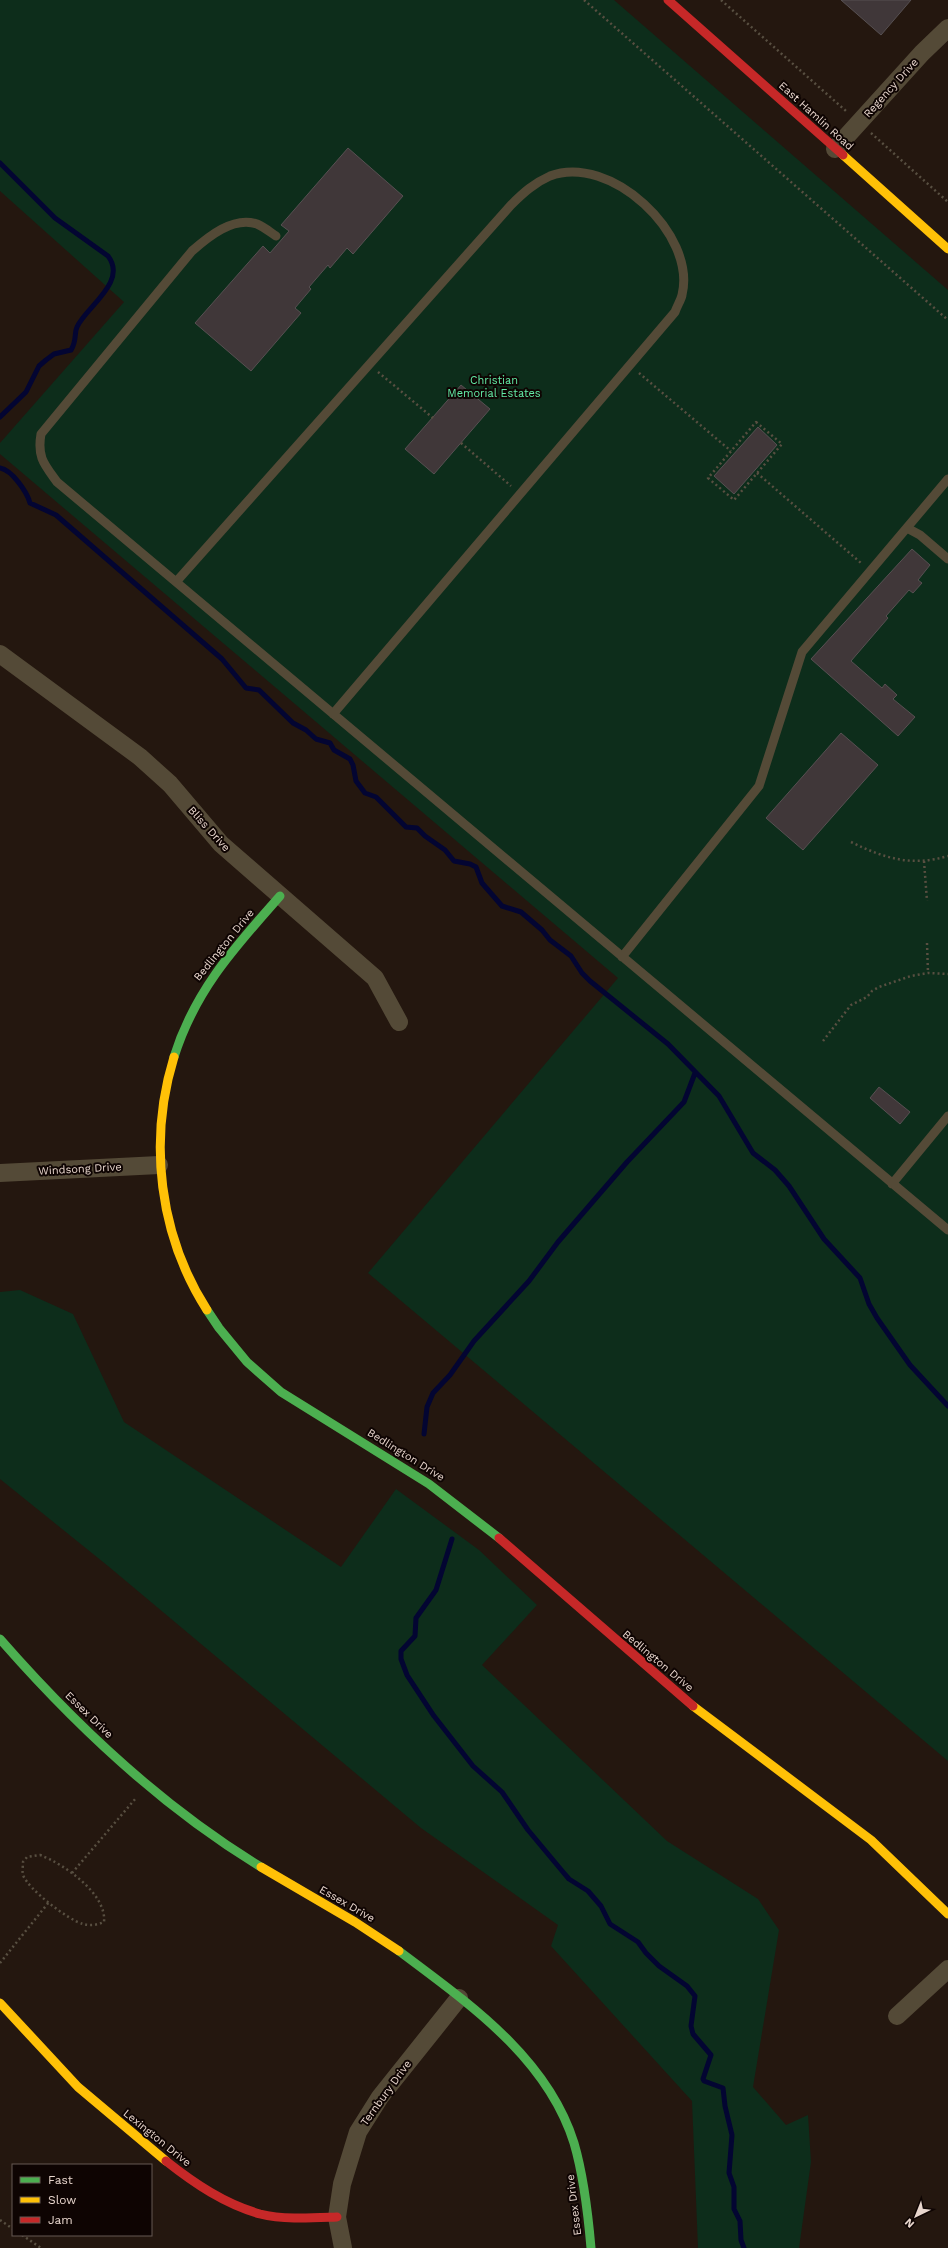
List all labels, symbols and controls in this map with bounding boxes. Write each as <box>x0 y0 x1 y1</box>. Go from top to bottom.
street label: Regency Drive <box>861 56 921 120</box>
street label: East Hamlin Road <box>776 79 856 153</box>
park label: Christian Memorial Estates <box>447 374 541 400</box>
street label: Bliss Drive <box>185 804 233 854</box>
street label: Bedlington Drive <box>191 907 257 983</box>
street label: Windsong Drive <box>38 1160 122 1178</box>
street label: Bedlington Drive <box>365 1426 447 1484</box>
street label: Bedlington Drive <box>620 1628 696 1694</box>
street label: Essex Drive <box>62 1689 116 1741</box>
street label: Essex Drive <box>317 1883 377 1925</box>
street label: Ternbury Drive <box>358 2058 414 2128</box>
street label: Lexington Drive <box>121 2107 193 2169</box>
legend <box>12 2164 152 2236</box>
text: Fast <box>48 2173 73 2187</box>
street label: Essex Drive <box>564 2174 584 2236</box>
text: Slow <box>48 2193 76 2207</box>
north arrow <box>896 2196 936 2236</box>
text: Jam <box>48 2213 73 2227</box>
text: N <box>902 2215 917 2230</box>

